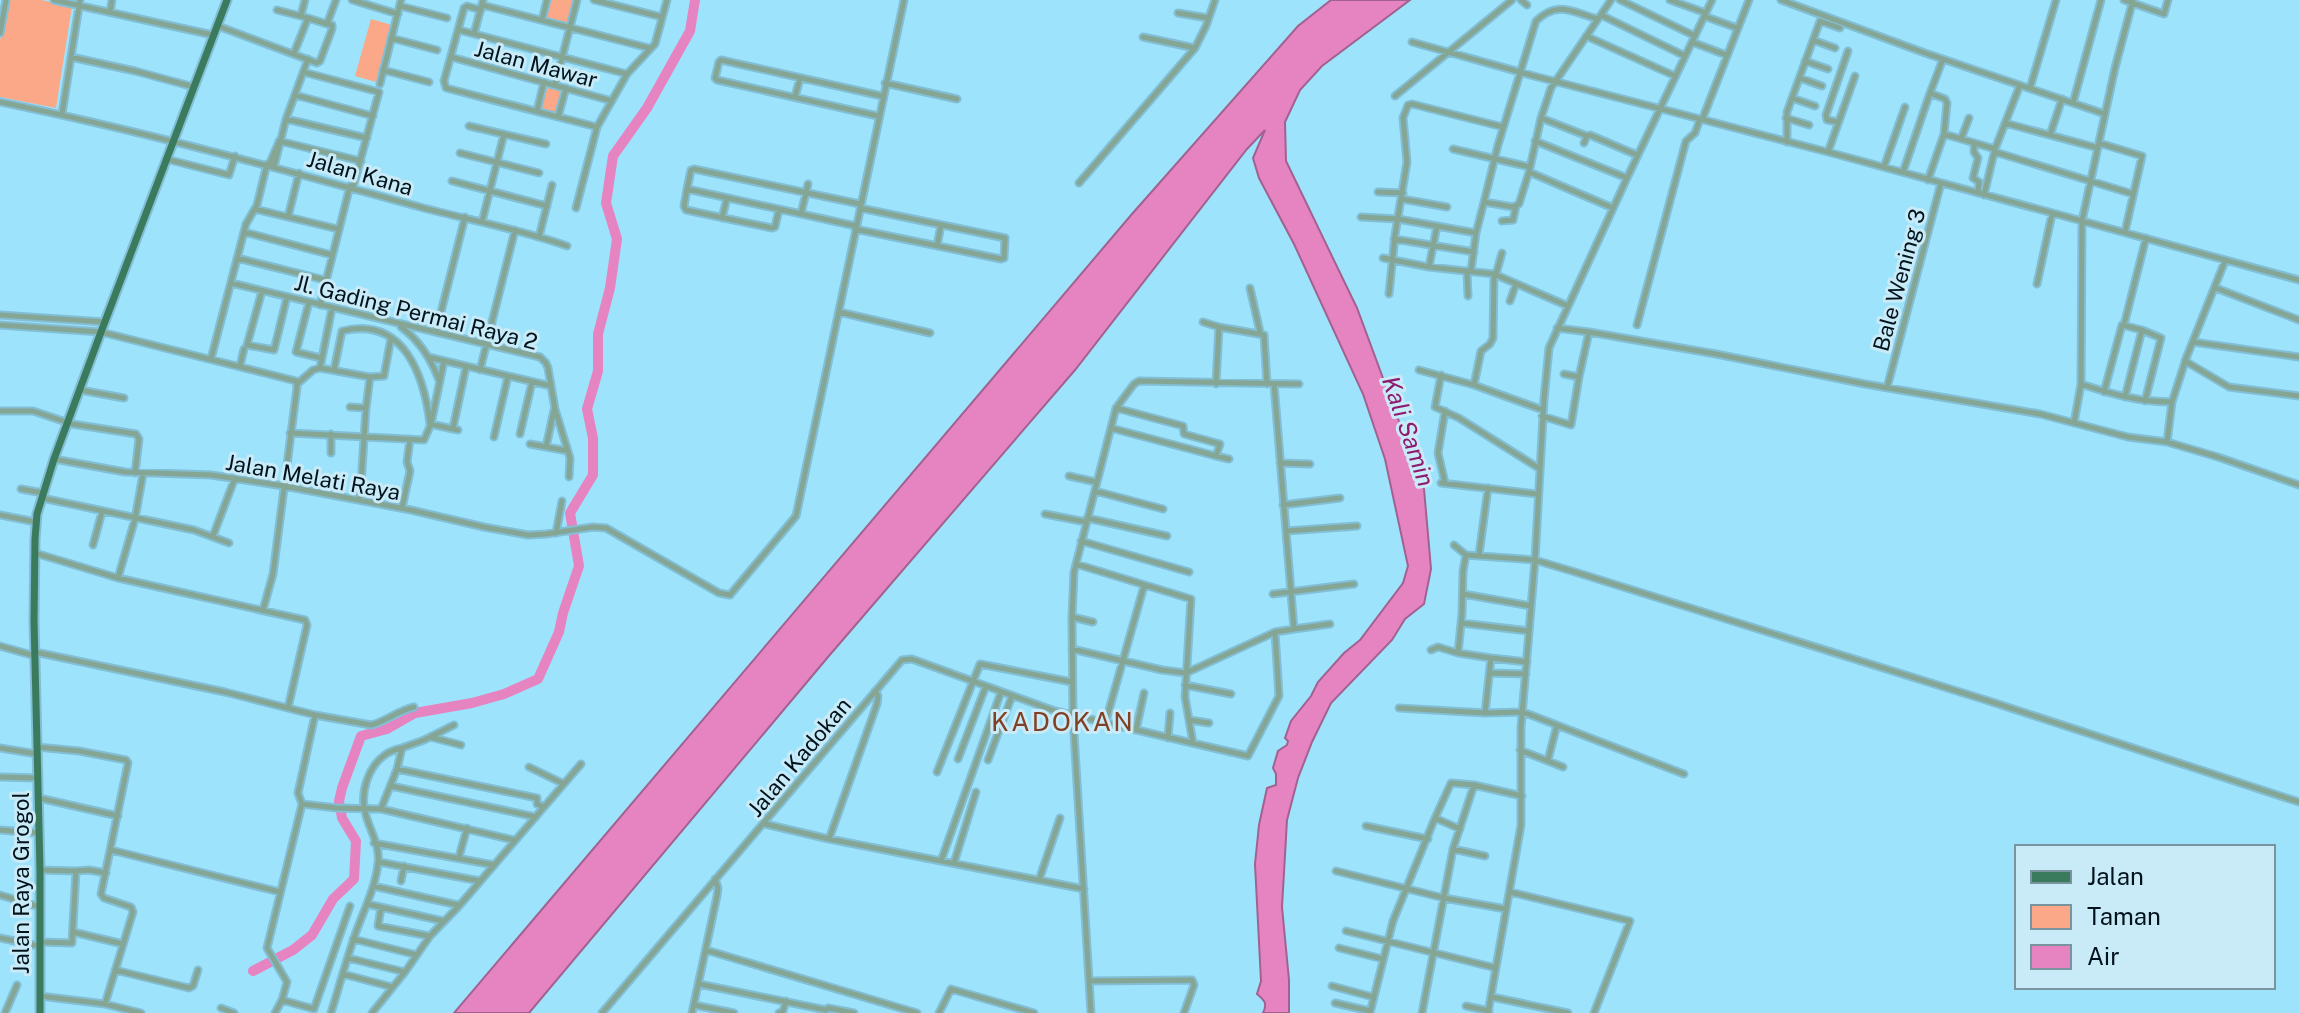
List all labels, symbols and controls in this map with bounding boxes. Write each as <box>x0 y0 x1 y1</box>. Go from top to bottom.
street label: Jalan Mawar <box>472 35 600 93</box>
street label: Jalan Kana <box>304 145 416 201</box>
street label: Bale Wening 3 <box>1867 206 1931 354</box>
street label: Jl. Gading Permai Raya 2 <box>292 269 540 355</box>
water label: Kali Samin <box>1377 372 1441 490</box>
street label: Jalan Melati Raya <box>224 449 402 505</box>
street label: Jalan Kadokan <box>742 692 856 822</box>
district label: KADOKAN <box>991 706 1135 737</box>
street label: Jalan Raya Grogol <box>8 792 34 974</box>
legend <box>2015 845 2275 989</box>
text: Jalan <box>2087 862 2144 890</box>
text: Taman <box>2087 902 2161 930</box>
text: Air <box>2087 942 2120 970</box>

